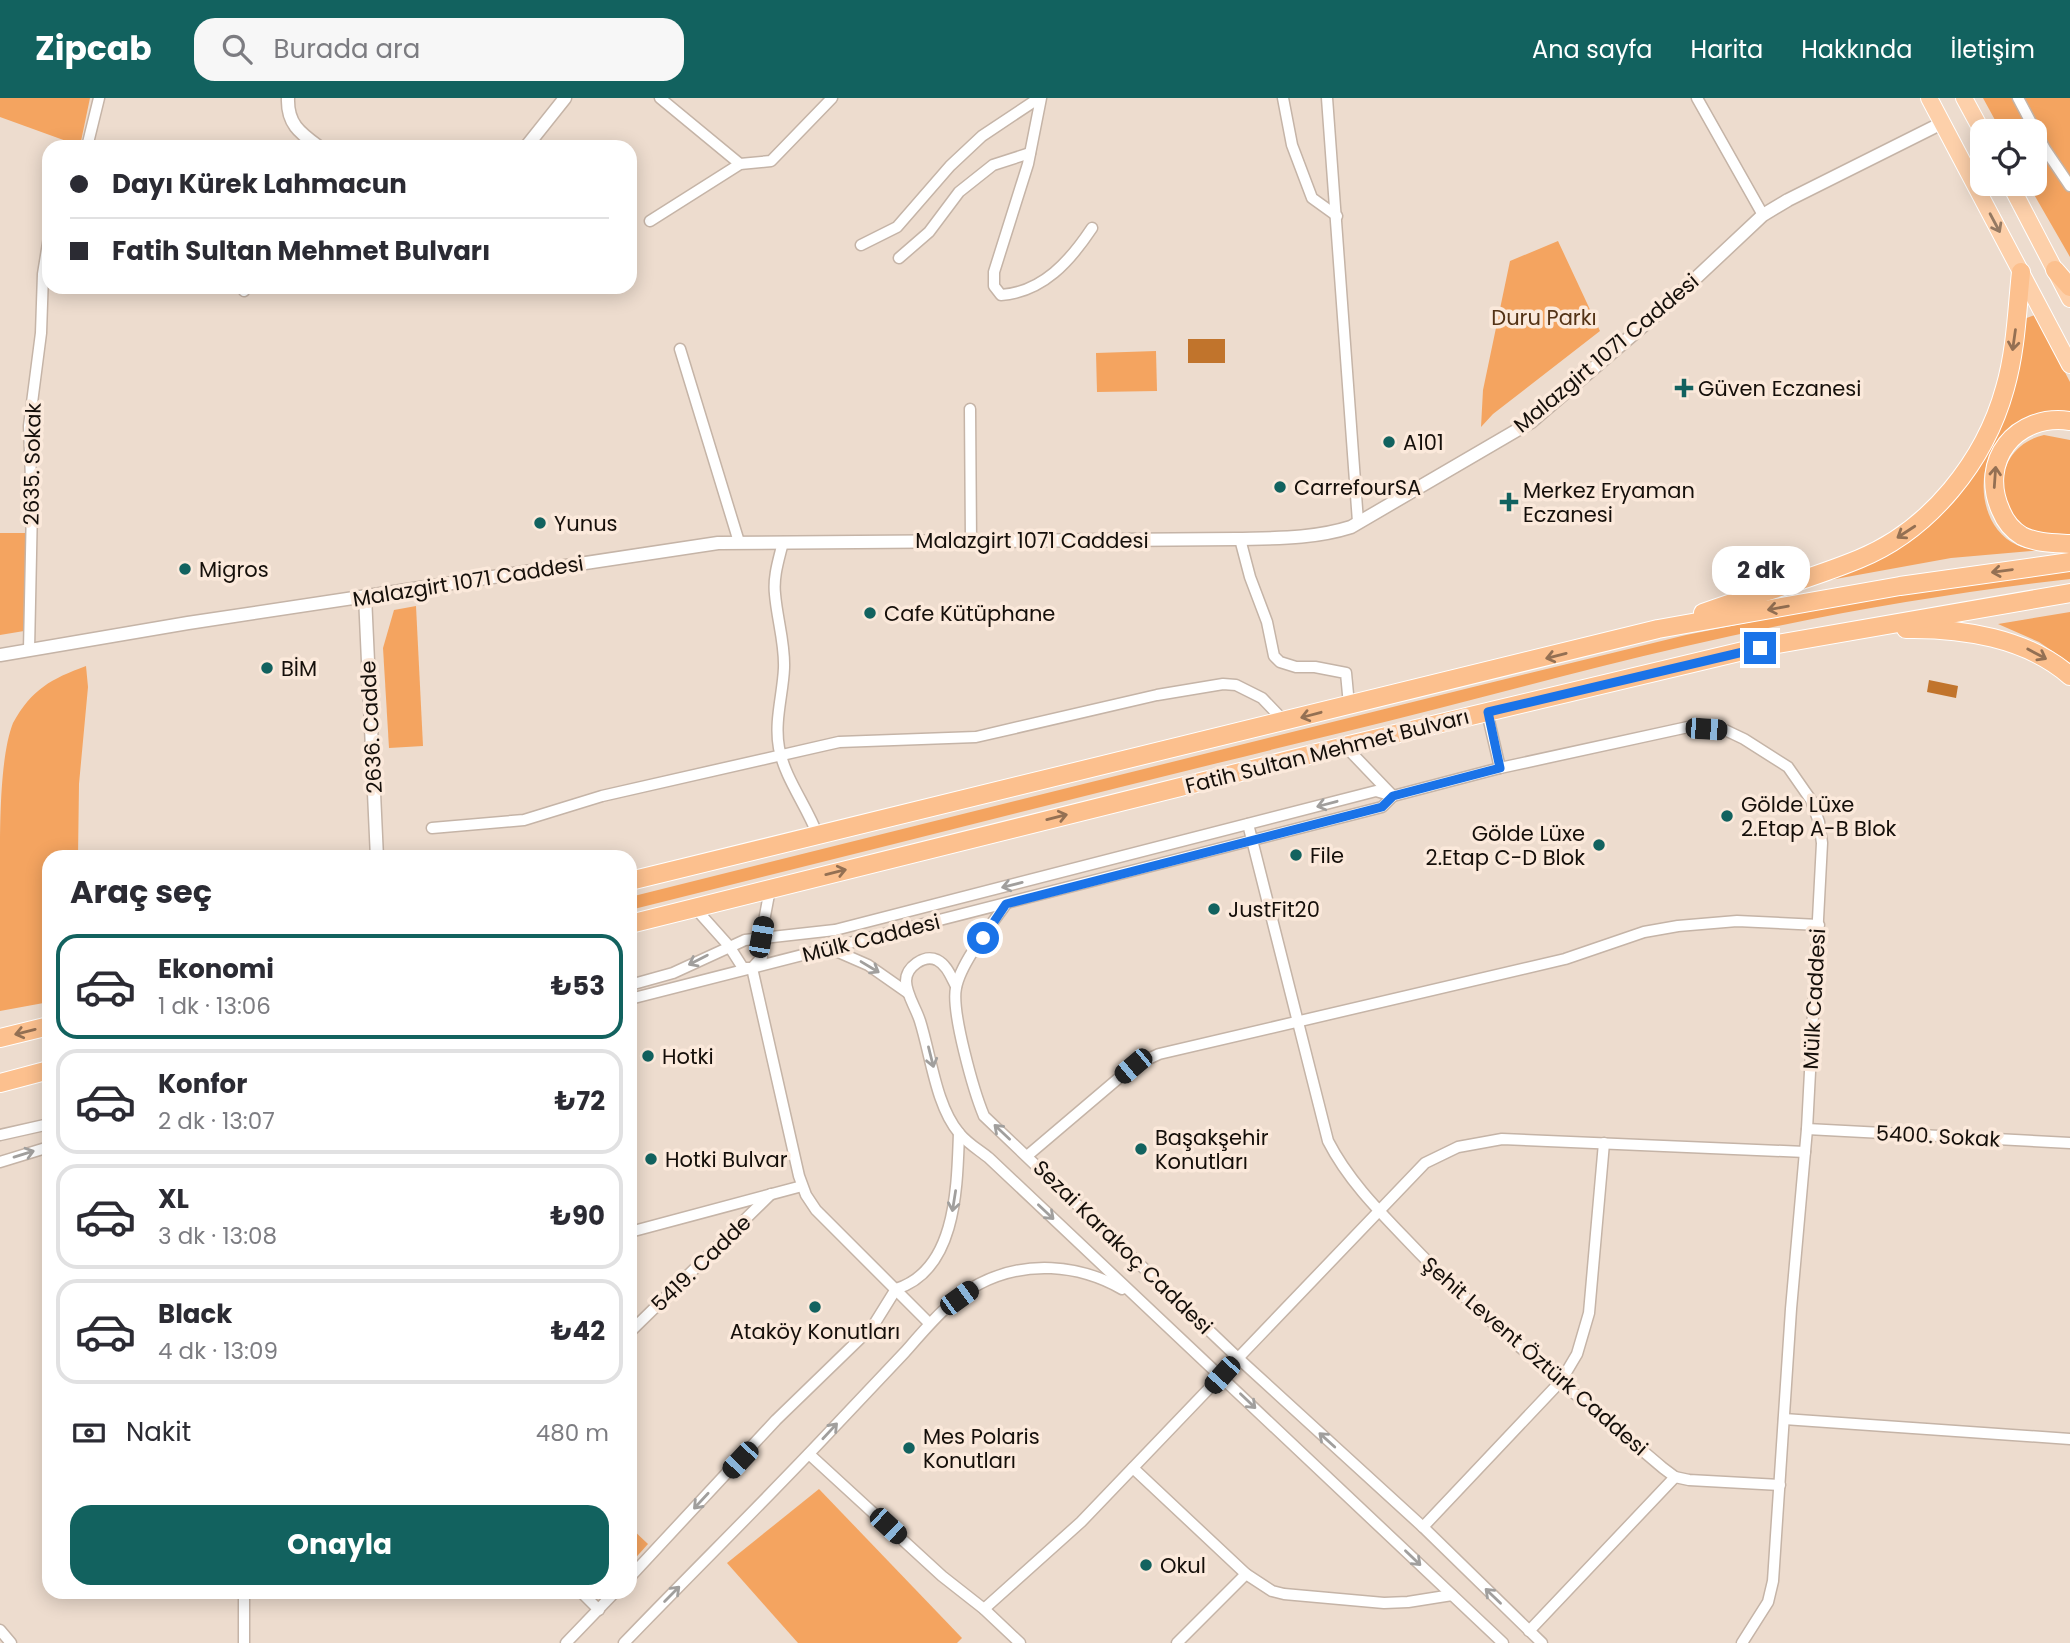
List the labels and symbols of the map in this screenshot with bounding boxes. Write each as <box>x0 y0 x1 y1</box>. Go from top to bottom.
one-way arrow <box>1988 213 2002 233</box>
street label: Malazgirt 1071 Caddesi <box>1507 267 1705 439</box>
park label: Duru Parkı <box>1491 303 1597 332</box>
one-way arrow <box>2007 328 2020 351</box>
place label: Güven Eczanesi <box>1698 374 1861 403</box>
marker: Güven Eczanesi <box>1676 380 1692 396</box>
street label: 2635. Sokak <box>16 402 48 526</box>
place label: A101 <box>1403 428 1444 457</box>
marker: A101 <box>1381 434 1397 450</box>
one-way arrow <box>1989 466 2002 489</box>
place label: CarrefourSA <box>1294 473 1421 502</box>
place label: Merkez Eryaman Eczanesi <box>1523 476 1695 529</box>
marker: CarrefourSA <box>1272 479 1288 495</box>
marker: Merkez Eryaman Eczanesi <box>1501 494 1517 510</box>
place label: Yunus <box>554 509 618 538</box>
marker: Yunus <box>532 515 548 531</box>
one-way arrow <box>1897 525 1916 540</box>
street label: Malazgirt 1071 Caddesi <box>915 526 1149 555</box>
callout: 2 dk <box>1711 546 1809 596</box>
street label: Malazgirt 1071 Caddesi <box>351 548 585 614</box>
place label: Migros <box>199 555 269 584</box>
marker: Migros <box>177 561 193 577</box>
one-way arrow <box>1992 565 2014 578</box>
place label: Cafe Kütüphane <box>884 599 1055 628</box>
one-way arrow <box>1767 602 1790 615</box>
marker: Cafe Kütüphane <box>862 605 878 621</box>
route end <box>1744 632 1776 664</box>
one-way arrow <box>2026 647 2047 661</box>
one-way arrow <box>1545 650 1568 663</box>
place label: BİM <box>281 654 317 683</box>
marker: BİM <box>259 660 275 676</box>
street label: 2636. Cadde <box>353 660 389 794</box>
street label: Fatih Sultan Mehmet Bulvarı <box>1182 702 1472 800</box>
one-way arrow <box>1300 709 1323 722</box>
car <box>1685 717 1728 741</box>
place label: Gölde Lüxe 2.Etap A-B Blok <box>1741 790 1897 843</box>
one-way arrow <box>1316 798 1339 811</box>
marker: Gölde Lüxe 2.Etap A-B Blok <box>1719 808 1735 824</box>
one-way arrow <box>1045 810 1067 823</box>
place label: Gölde Lüxe 2.Etap C-D Blok <box>1426 819 1585 872</box>
marker: Gölde Lüxe 2.Etap C-D Blok <box>1591 837 1607 853</box>
place label: File <box>1310 841 1344 870</box>
marker: File <box>1288 847 1304 863</box>
one-way arrow <box>824 865 847 878</box>
one-way arrow <box>1001 879 1024 892</box>
place label: JustFit20 <box>1228 895 1320 924</box>
marker: JustFit20 <box>1206 901 1222 917</box>
street label: Mülk Caddesi <box>799 907 943 969</box>
car <box>748 914 775 960</box>
route start <box>967 922 999 954</box>
street label: Mülk Caddesi <box>1796 928 1832 1070</box>
one-way arrow <box>688 954 709 968</box>
one-way arrow <box>860 961 880 975</box>
one-way arrow <box>14 1026 36 1039</box>
place label: Hotki <box>662 1042 714 1071</box>
car <box>1111 1044 1156 1088</box>
one-way arrow <box>925 1045 938 1068</box>
marker: Hotki <box>640 1048 656 1064</box>
street label: 5400. Sokak <box>1875 1118 2001 1154</box>
place label: Başakşehir Konutları <box>1155 1123 1269 1176</box>
one-way arrow <box>993 1124 1010 1141</box>
marker: Başakşehir Konutları <box>1133 1141 1149 1157</box>
place label: Hotki Bulvar <box>665 1145 788 1174</box>
one-way arrow <box>13 1146 35 1159</box>
marker: Hotki Bulvar <box>643 1151 659 1167</box>
street label: Sezai Karakoç Caddesi <box>1027 1153 1219 1341</box>
one-way arrow <box>947 1189 960 1212</box>
one-way arrow <box>1037 1203 1054 1220</box>
street label: 5419. Cadde <box>645 1208 757 1318</box>
street label: Şehit Levent Öztürk Caddesi <box>1416 1250 1654 1462</box>
car <box>936 1277 983 1319</box>
marker: Ataköy Konutları <box>807 1299 823 1315</box>
place label: Ataköy Konutları <box>730 1317 900 1346</box>
car <box>1201 1352 1244 1398</box>
one-way arrow <box>1239 1392 1256 1409</box>
place label: Mes Polaris Konutları <box>923 1422 1040 1475</box>
one-way arrow <box>822 1423 839 1440</box>
one-way arrow <box>1319 1431 1336 1448</box>
car <box>718 1437 763 1483</box>
marker: Mes Polaris Konutları <box>901 1440 917 1456</box>
one-way arrow <box>692 1492 709 1509</box>
car <box>866 1504 911 1548</box>
one-way arrow <box>1404 1549 1421 1566</box>
place label: Okul <box>1160 1551 1206 1580</box>
marker: Okul <box>1138 1557 1154 1573</box>
one-way arrow <box>663 1586 680 1603</box>
one-way arrow <box>1484 1587 1501 1604</box>

